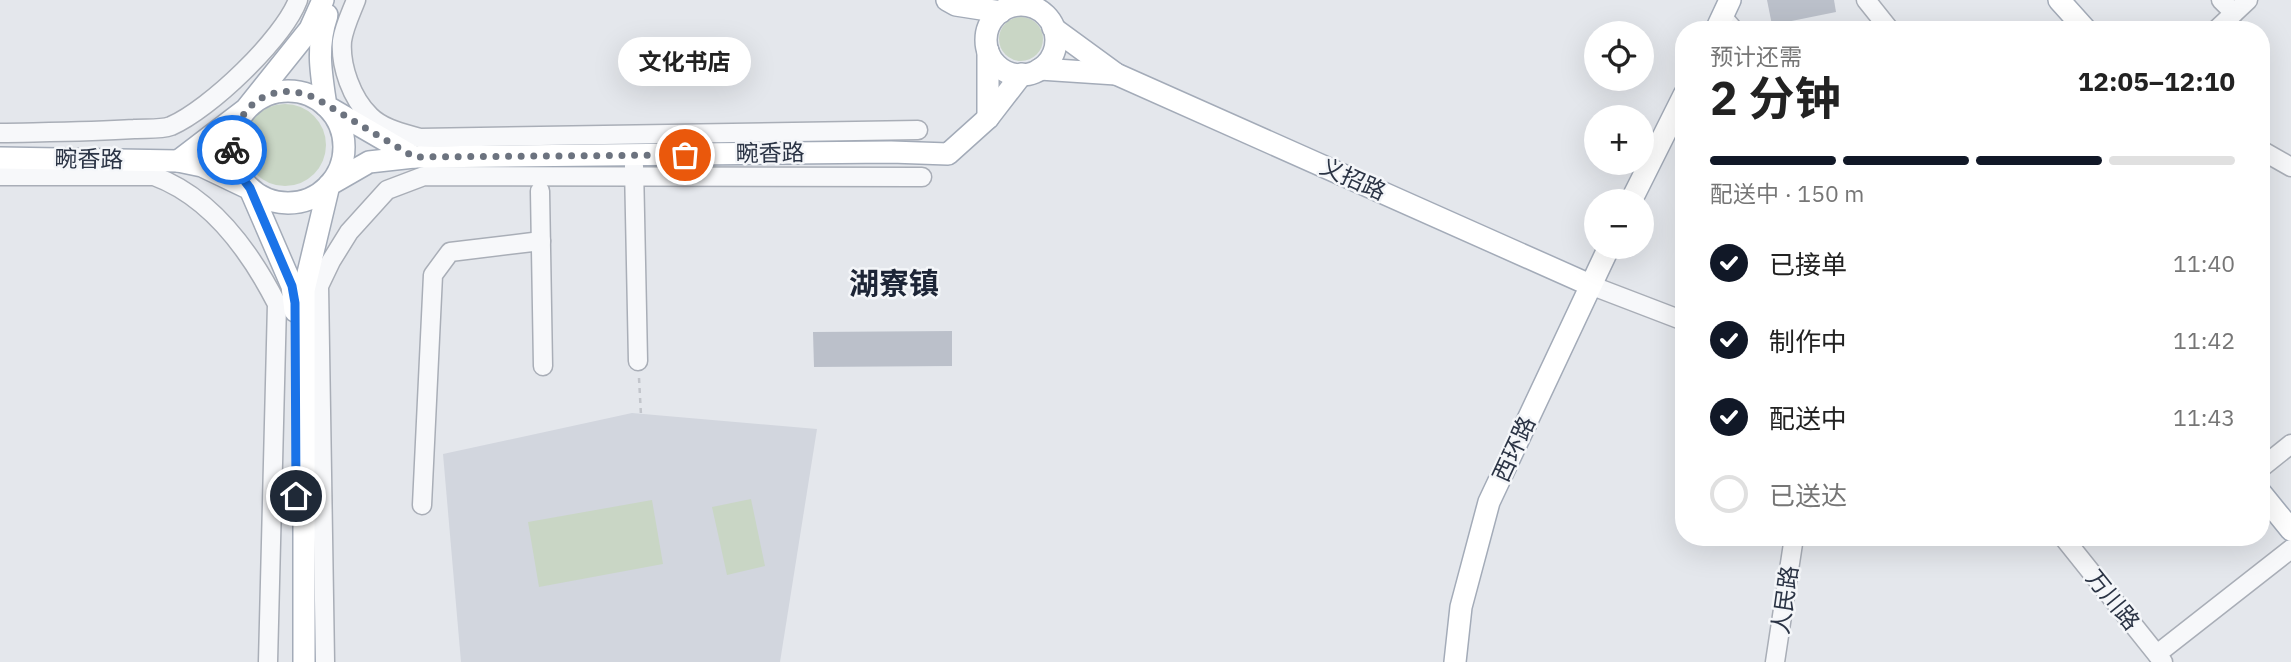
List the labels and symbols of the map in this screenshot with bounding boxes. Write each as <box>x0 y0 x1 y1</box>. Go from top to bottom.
callout: 文化书店 <box>618 36 752 85</box>
courier <box>197 115 267 185</box>
pin <box>655 125 715 185</box>
street label: 畹香路 <box>735 136 805 168</box>
street label: 畹香路 <box>54 142 124 174</box>
street label: 义招路 <box>1316 150 1391 206</box>
district label: 湖寮镇 <box>849 263 939 302</box>
street label: 西环路 <box>1485 411 1541 486</box>
pin <box>266 466 326 526</box>
street label: 万川路 <box>2080 563 2147 636</box>
street label: 人民路 <box>1764 564 1804 636</box>

